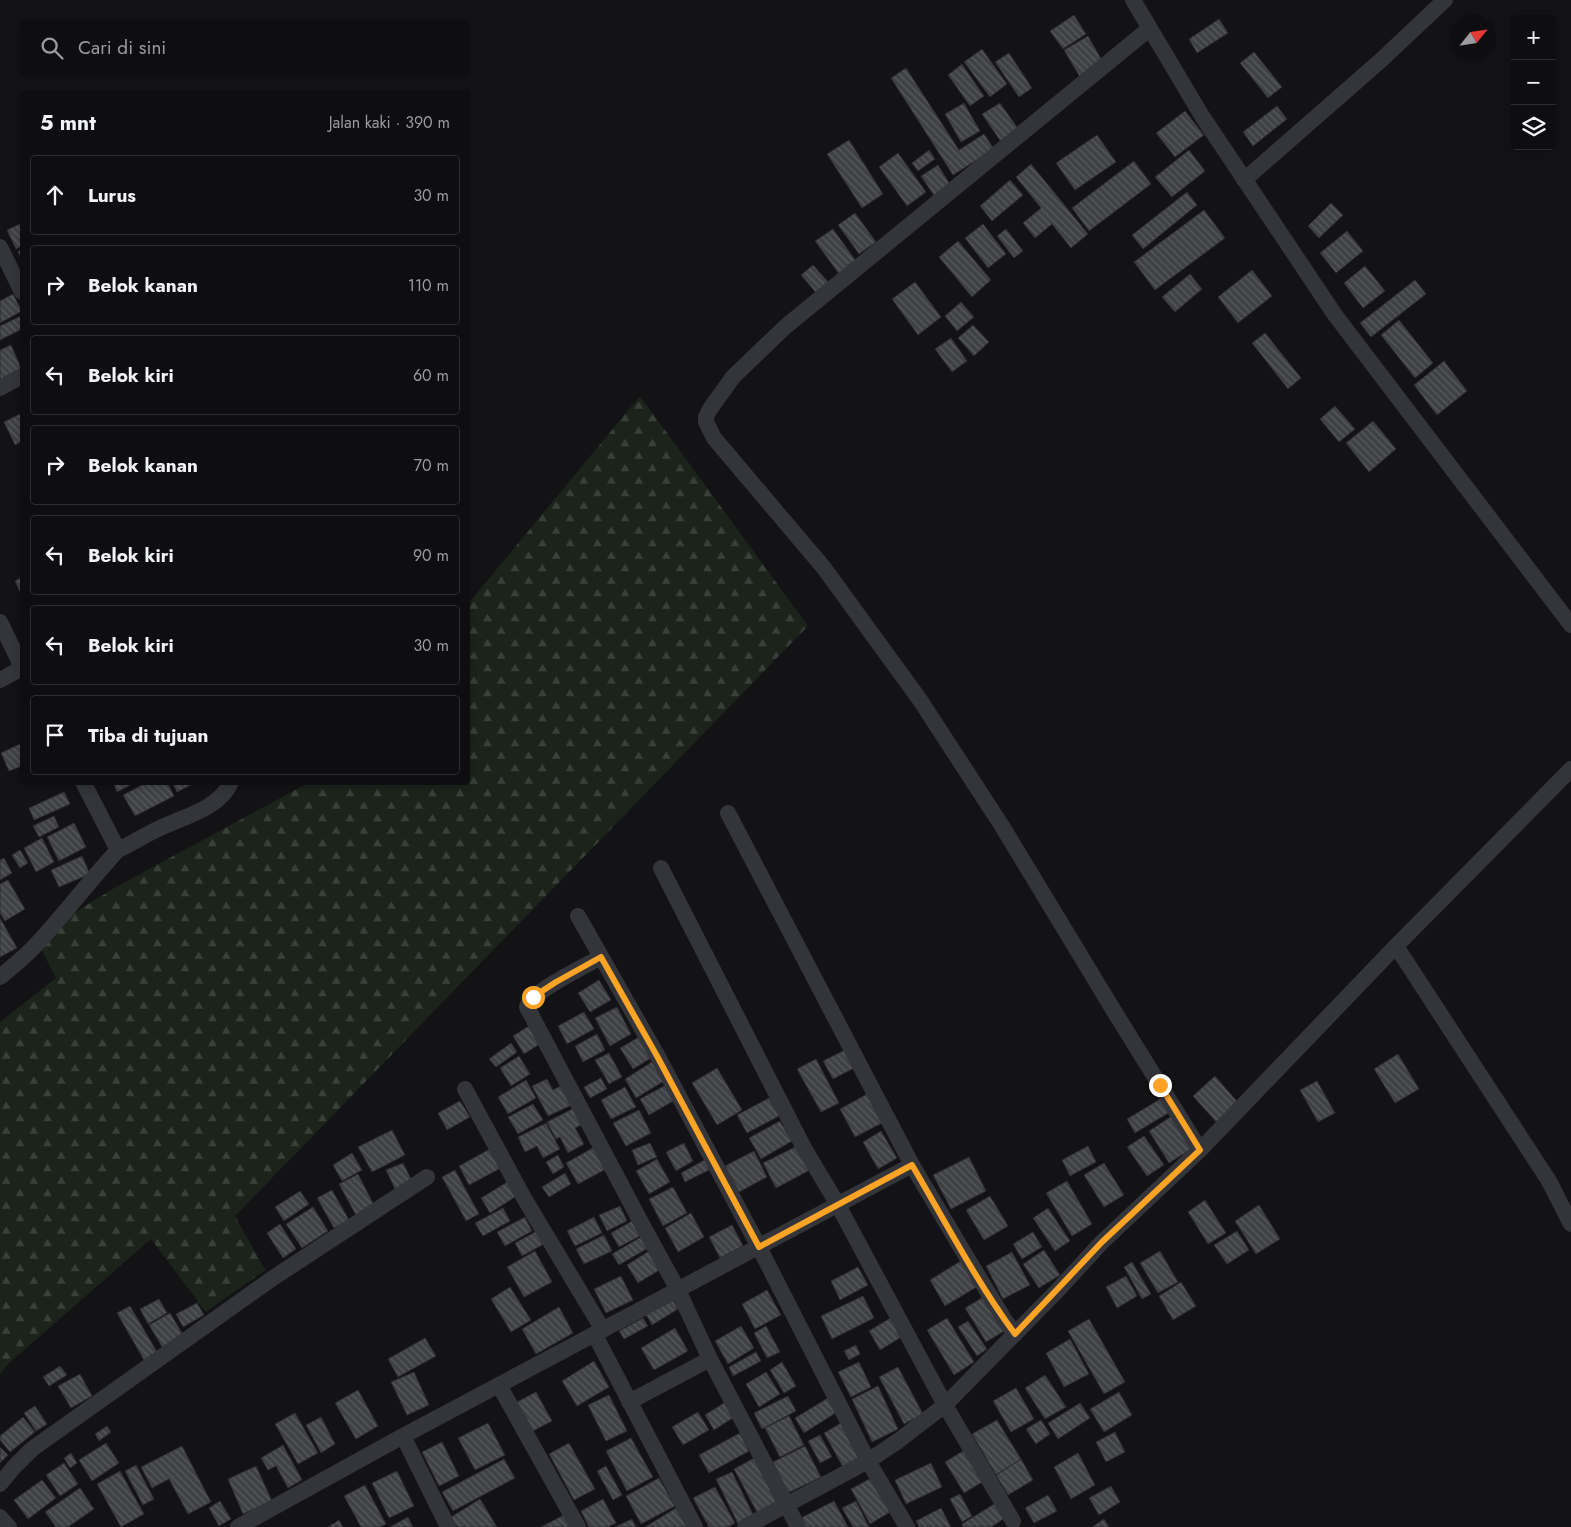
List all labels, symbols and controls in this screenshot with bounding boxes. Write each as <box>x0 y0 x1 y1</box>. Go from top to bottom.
north arrow <box>1451 15 1496 60</box>
map controls <box>1511 15 1556 150</box>
button: + <box>1511 15 1556 60</box>
search box <box>20 20 470 75</box>
icon: search <box>38 34 66 62</box>
text: Cari di sini <box>78 34 166 61</box>
button: − <box>1511 60 1556 105</box>
button: layers <box>1511 105 1556 150</box>
text: 5 mnt <box>40 108 96 138</box>
text: Jalan kaki · 390 m <box>329 111 450 134</box>
icon: ahead <box>41 181 69 209</box>
text: Lurus <box>88 182 136 209</box>
text: 30 m <box>413 184 449 207</box>
icon: right <box>41 271 69 299</box>
text: Belok kanan <box>88 272 198 299</box>
text: 110 m <box>408 274 449 297</box>
icon: left <box>41 361 69 389</box>
text: Belok kiri <box>88 362 174 389</box>
text: 60 m <box>413 364 449 387</box>
icon: right <box>41 451 69 479</box>
text: Belok kanan <box>88 452 198 479</box>
text: 70 m <box>414 454 449 477</box>
icon: left <box>41 541 69 569</box>
text: Belok kiri <box>88 542 174 569</box>
text: 90 m <box>413 544 449 567</box>
icon: left <box>41 631 69 659</box>
text: Belok kiri <box>88 632 174 659</box>
text: 30 m <box>413 634 449 657</box>
icon: arrive <box>41 721 69 749</box>
text: Tiba di tujuan <box>88 722 208 749</box>
route start <box>522 986 545 1009</box>
route end <box>1149 1074 1172 1097</box>

